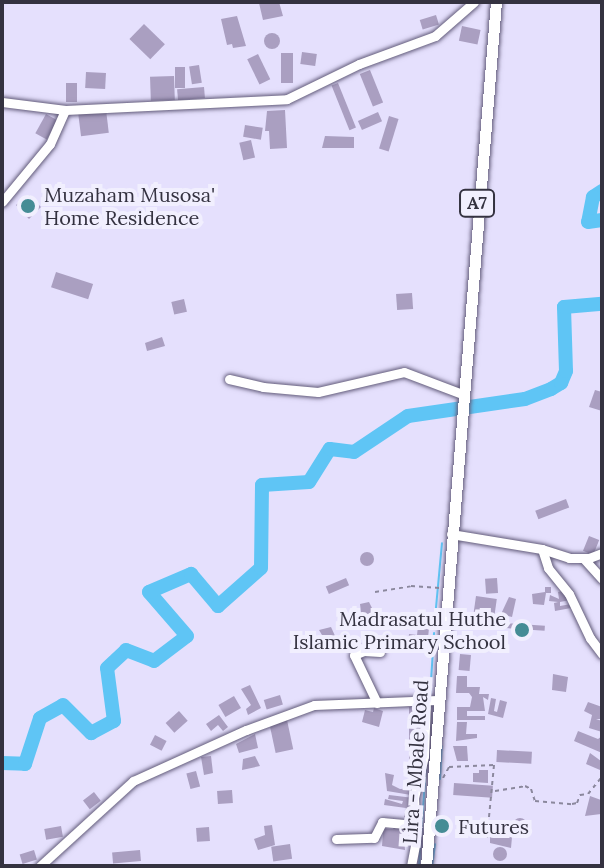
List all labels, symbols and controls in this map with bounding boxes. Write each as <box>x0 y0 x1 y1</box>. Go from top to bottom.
place label: Muzaham Musosa' Home Residence <box>44 182 215 229</box>
road number: A7 <box>459 189 495 217</box>
marker: Muzaham Musosa' Home Residence <box>19 197 37 215</box>
place label: Madrasatul Huthe Islamic Primary School <box>293 606 506 653</box>
marker: Madrasatul Huthe Islamic Primary School <box>513 621 531 639</box>
street label: Lira - Mbale Road <box>397 679 433 845</box>
place label: Futures <box>458 814 529 838</box>
marker: Futures <box>433 817 451 835</box>

